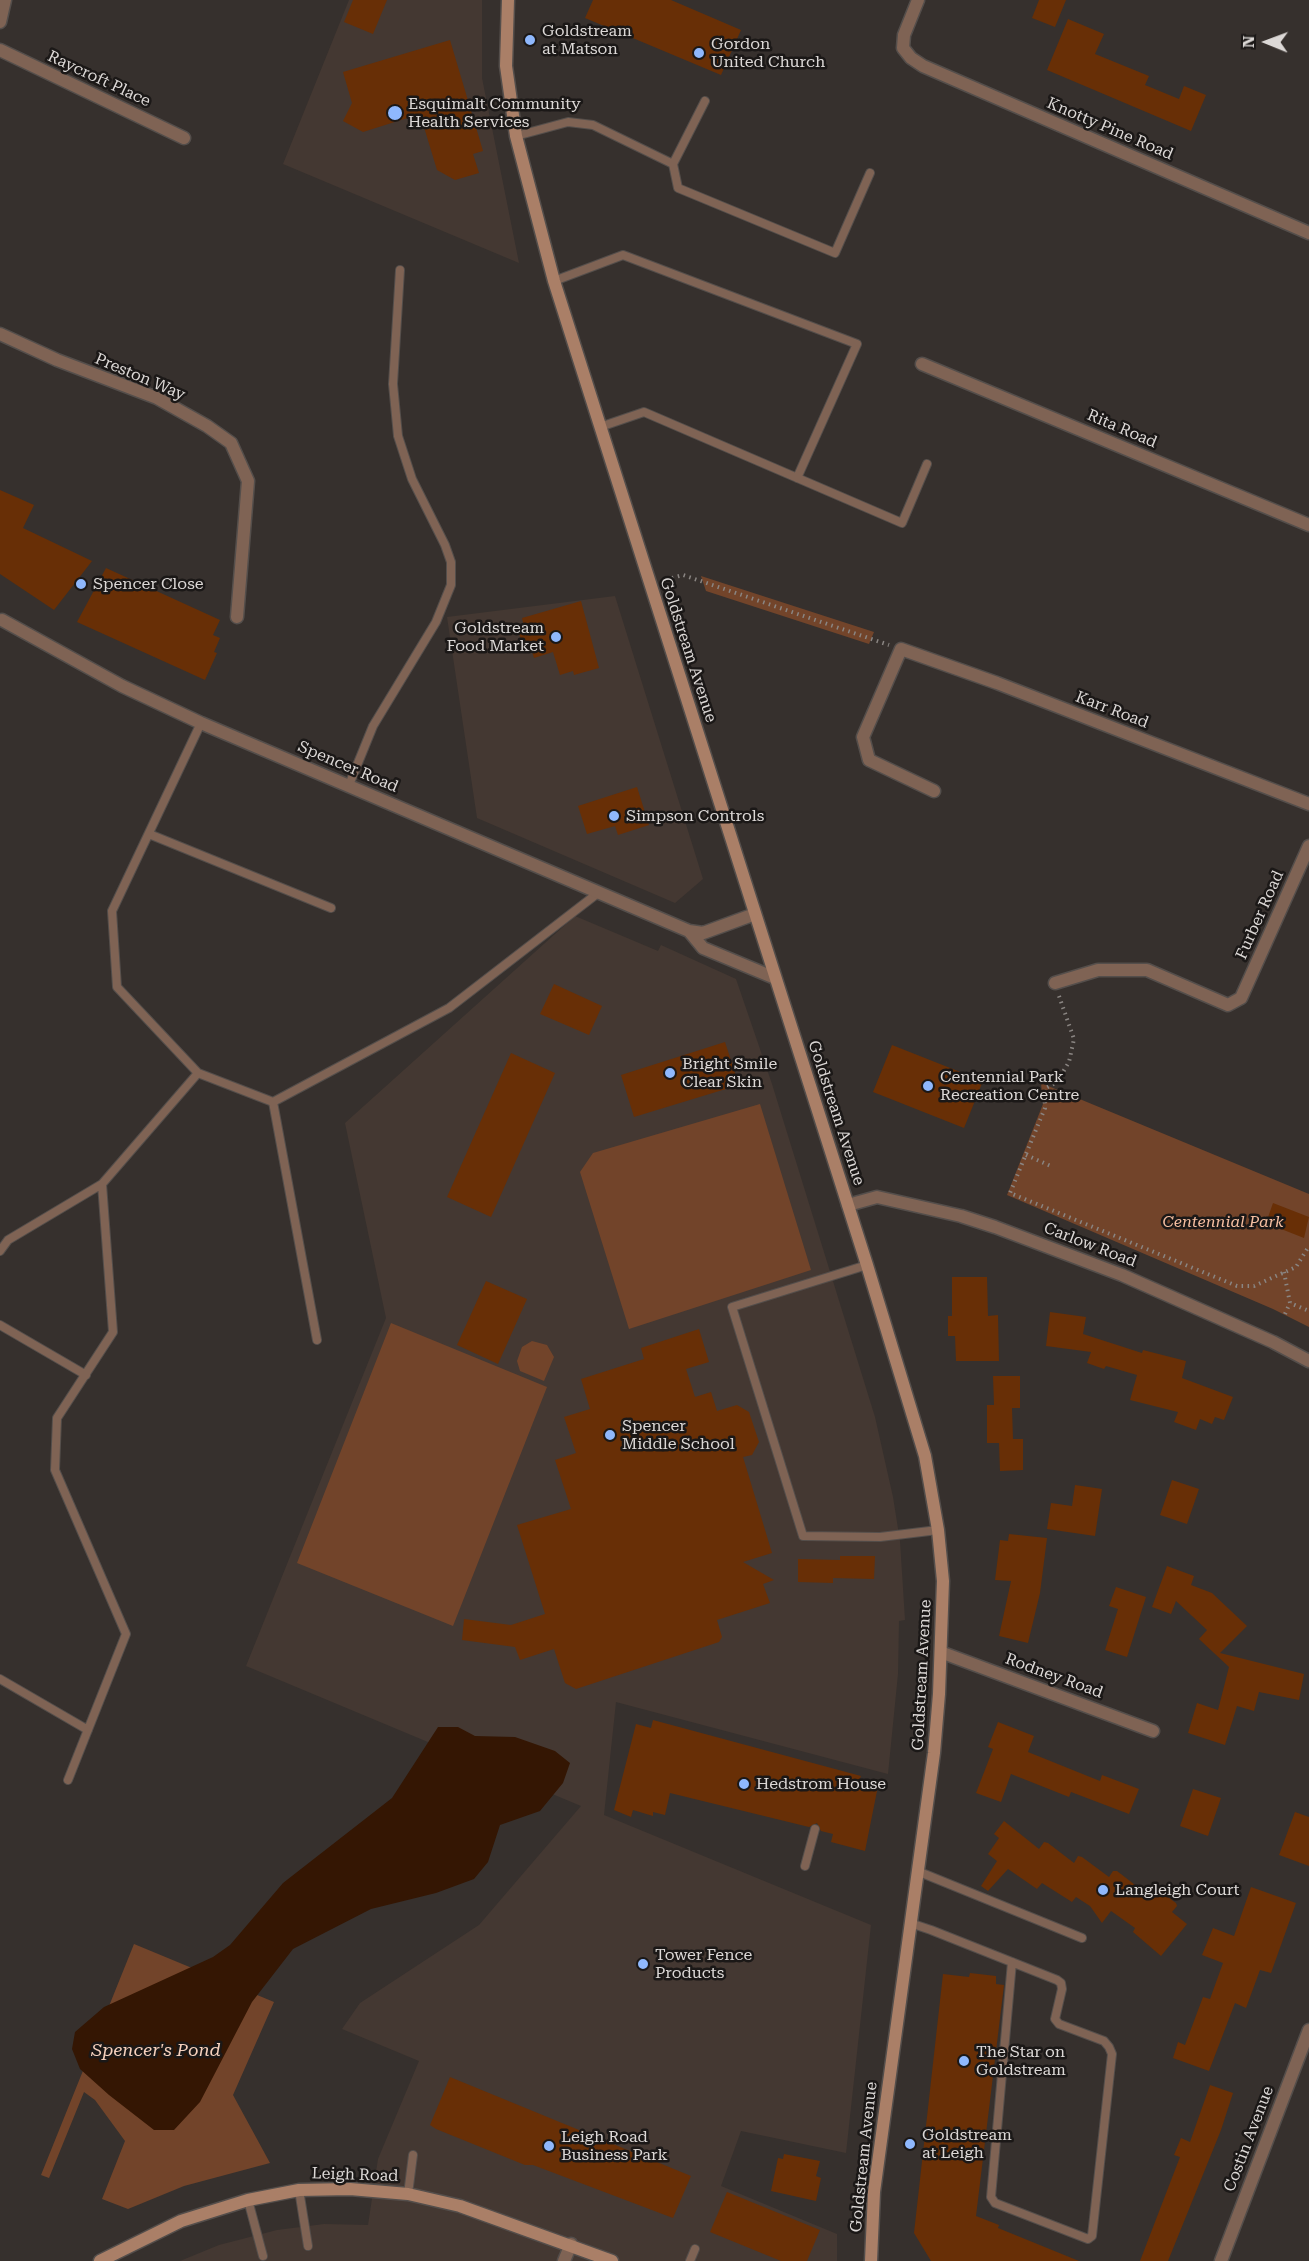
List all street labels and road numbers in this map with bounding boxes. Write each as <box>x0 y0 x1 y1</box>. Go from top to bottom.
street label: Raycroft Place <box>44 47 154 111</box>
street label: Knotty Pine Road <box>1044 94 1176 164</box>
street label: Preston Way <box>92 349 188 405</box>
street label: Rita Road <box>1084 406 1160 452</box>
street label: Goldstream Avenue <box>656 575 720 725</box>
street label: Karr Road <box>1073 687 1151 733</box>
street label: Spencer Road <box>295 737 401 797</box>
street label: Furber Road <box>1232 868 1288 962</box>
street label: Goldstream Avenue <box>804 1038 868 1188</box>
street label: Carlow Road <box>1041 1219 1139 1271</box>
street label: Goldstream Avenue <box>908 1599 936 1751</box>
street label: Rodney Road <box>1002 1649 1106 1703</box>
street label: Goldstream Avenue <box>847 2081 881 2233</box>
street label: Costin Avenue <box>1220 2083 1278 2195</box>
street label: Leigh Road <box>311 2164 399 2186</box>

